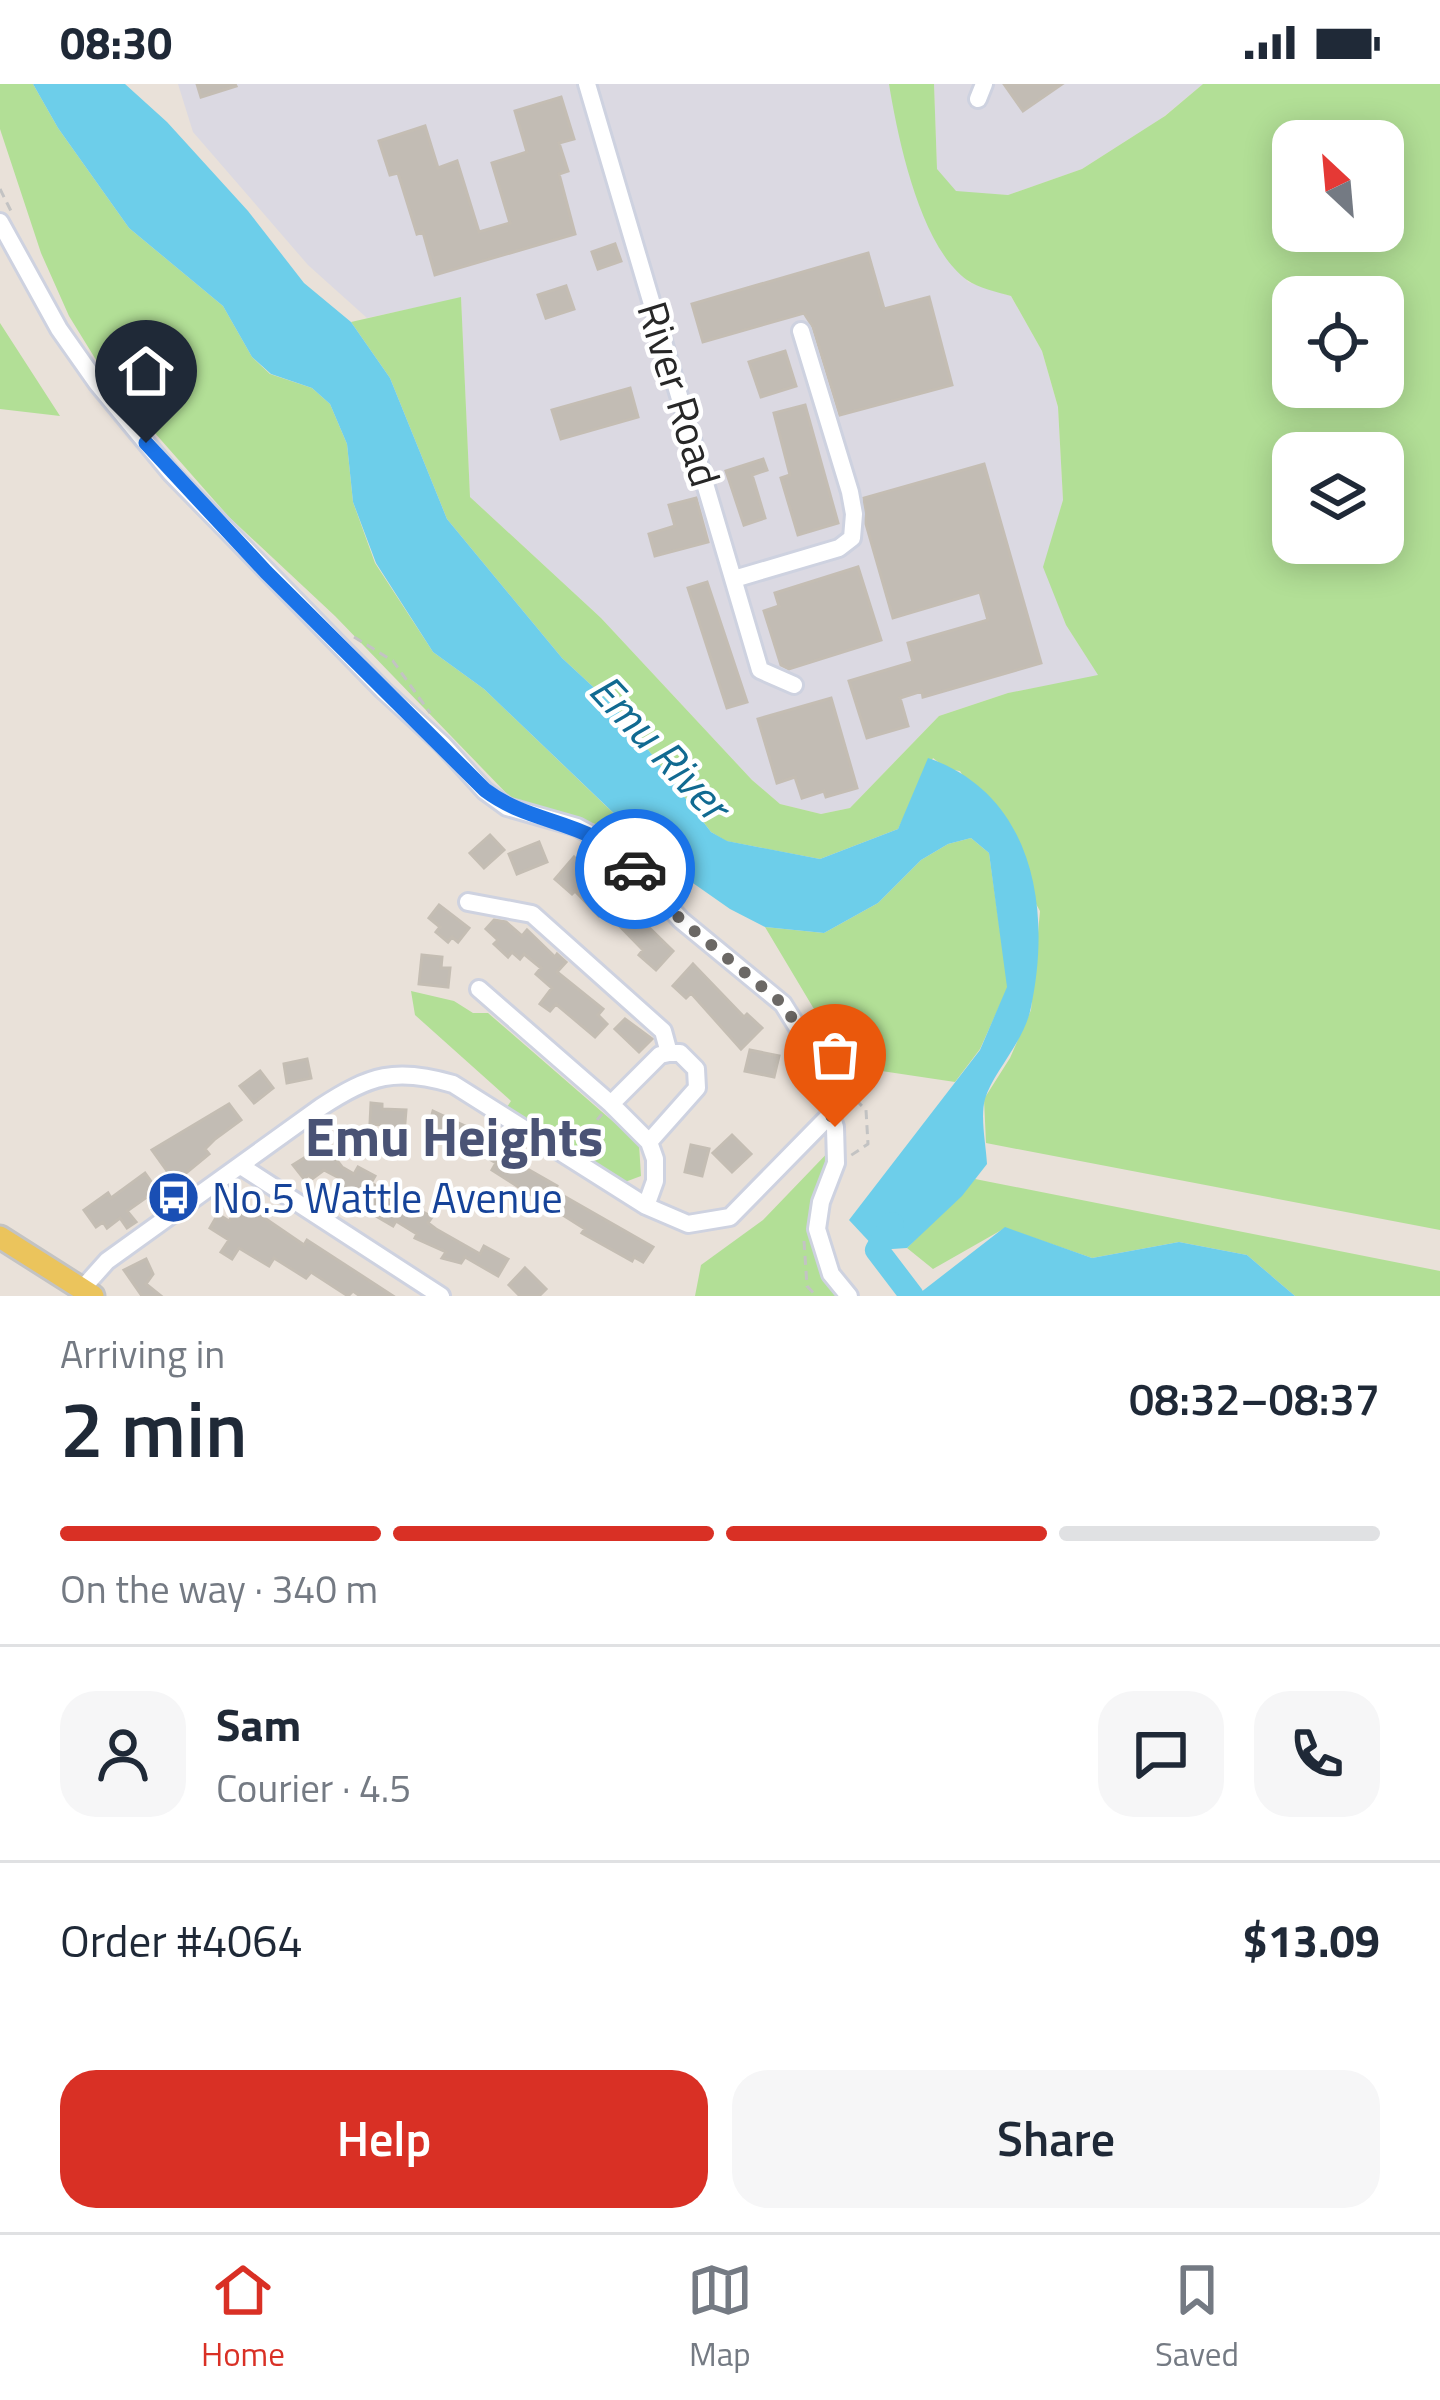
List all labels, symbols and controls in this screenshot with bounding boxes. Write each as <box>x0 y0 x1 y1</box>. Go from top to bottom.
text: 08:30 <box>60 8 172 76</box>
north arrow <box>1272 120 1404 252</box>
map controls <box>1272 120 1404 564</box>
button: locate <box>1272 276 1404 408</box>
street label: River Road <box>621 293 738 494</box>
pin <box>95 320 197 443</box>
icon: home <box>113 338 179 404</box>
button: layers <box>1272 432 1404 564</box>
water label: Emu River <box>575 658 750 839</box>
courier <box>575 809 695 929</box>
icon: car <box>602 836 668 902</box>
pin <box>784 1004 886 1127</box>
icon: bag <box>802 1022 868 1088</box>
district label: Emu Heights <box>305 1095 603 1177</box>
place label: No.5 Wattle Avenue <box>212 1165 563 1229</box>
bus stop icon: No.5 Wattle Avenue <box>145 1170 201 1226</box>
text: Arriving in <box>60 1324 225 1383</box>
text: 08:32–08:37 <box>1129 1364 1380 1432</box>
text: 2 min <box>60 1369 248 1487</box>
text: On the way · 340 m <box>60 1559 378 1618</box>
text: Sam <box>216 1690 301 1758</box>
button: person <box>60 1691 186 1817</box>
button: chat <box>1098 1691 1224 1817</box>
button: phone <box>1254 1691 1380 1817</box>
text: Courier · 4.5 <box>216 1758 411 1817</box>
text: Order #4064 <box>60 1906 303 1974</box>
text: $13.09 <box>1242 1906 1380 1974</box>
button: Help <box>60 2070 708 2208</box>
button: Share <box>732 2070 1380 2208</box>
tab: Home <box>201 2257 285 2379</box>
tab: Map <box>687 2257 753 2379</box>
tab: Saved <box>1155 2257 1239 2379</box>

